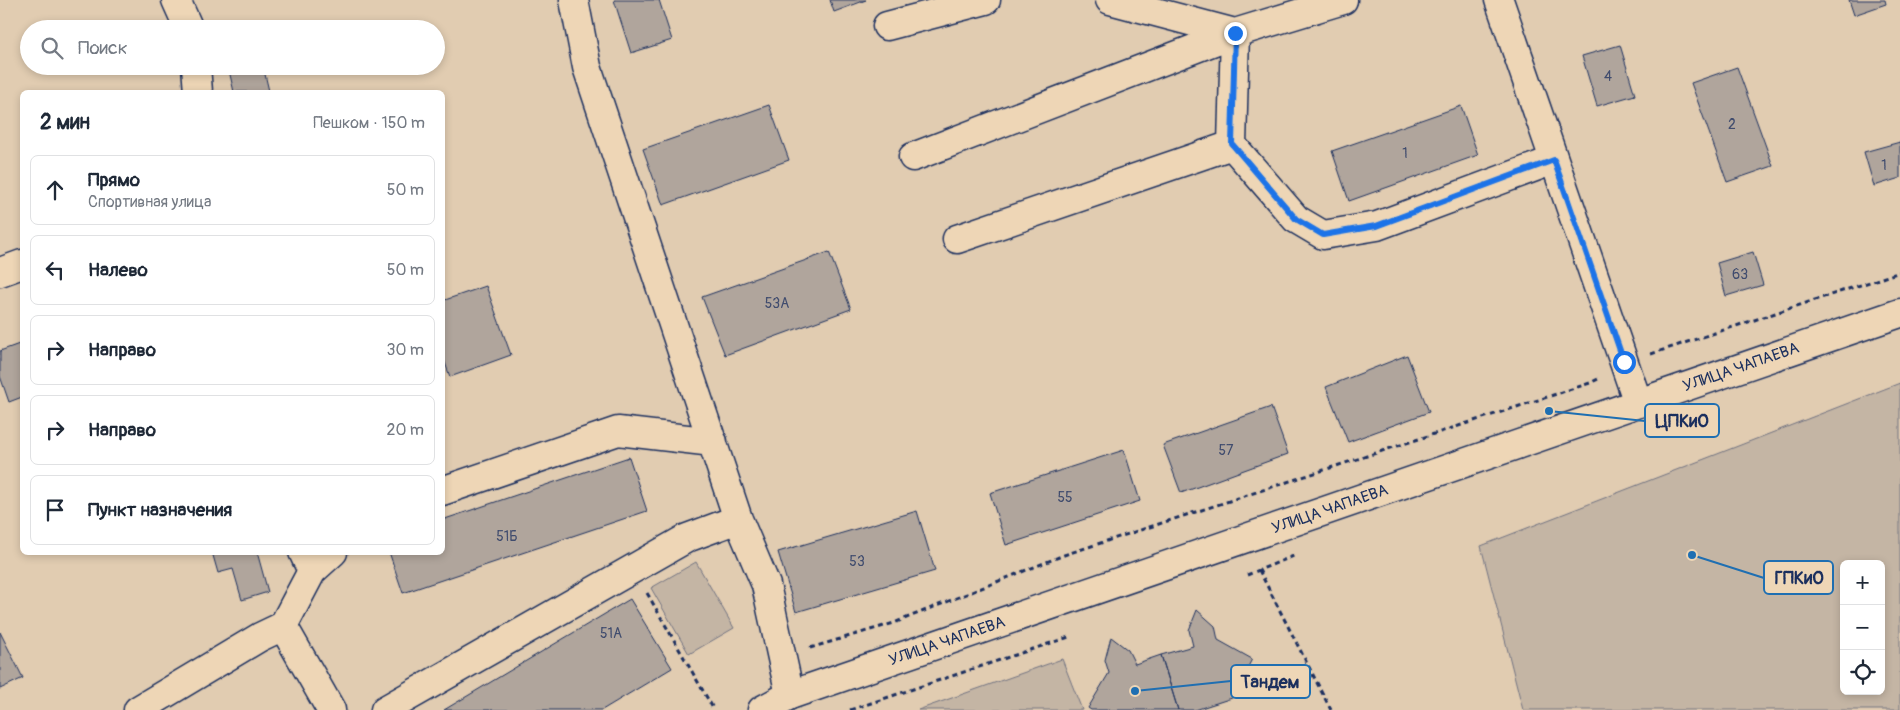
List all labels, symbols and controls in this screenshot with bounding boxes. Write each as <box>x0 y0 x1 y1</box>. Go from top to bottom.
search box <box>20 20 445 75</box>
route end <box>1224 22 1247 45</box>
icon: search <box>38 34 66 62</box>
text: Поиск <box>78 36 128 60</box>
house number: 4 <box>1604 68 1612 85</box>
text: 2 мин <box>40 109 90 136</box>
text: Пешком · 150 m <box>313 113 425 133</box>
house number: 2 <box>1728 116 1736 133</box>
house number: 1 <box>1402 145 1408 162</box>
house number: 1 <box>1881 157 1887 174</box>
text: Прямо <box>88 168 140 192</box>
icon: ahead <box>41 176 69 204</box>
text: 50 m <box>387 180 424 200</box>
text: Спортивная улица <box>88 192 211 212</box>
icon: left <box>41 256 69 284</box>
text: Налево <box>88 258 148 282</box>
text: 50 m <box>387 260 424 280</box>
house number: 63 <box>1732 266 1748 283</box>
house number: 53А <box>765 295 789 312</box>
icon: right <box>41 336 69 364</box>
text: Направо <box>88 338 156 362</box>
street label: УЛИЦА ЧАПАЕВА <box>1680 338 1802 396</box>
text: 30 m <box>386 340 424 360</box>
route start <box>1613 351 1636 374</box>
callout: ЦПКиО <box>1645 404 1719 437</box>
text: ЦПКиО <box>1655 410 1709 433</box>
icon: right <box>41 416 69 444</box>
text: Направо <box>88 418 156 442</box>
text: 20 m <box>386 420 424 440</box>
house number: 57 <box>1219 442 1234 459</box>
street label: УЛИЦА ЧАПАЕВА <box>1269 480 1391 538</box>
house number: 55 <box>1057 489 1073 506</box>
icon: arrive <box>41 496 69 524</box>
text: Пункт назначения <box>88 498 232 522</box>
house number: 51Б <box>496 528 518 545</box>
house number: 53 <box>849 553 865 570</box>
map controls <box>1840 560 1885 695</box>
button: + <box>1840 560 1885 605</box>
callout: ГПКиО <box>1764 561 1833 594</box>
text: ГПКиО <box>1774 567 1824 590</box>
button: − <box>1840 605 1885 650</box>
street label: УЛИЦА ЧАПАЕВА <box>886 612 1008 670</box>
house number: 51А <box>600 625 622 642</box>
button: locate <box>1840 650 1885 695</box>
callout: Тандем <box>1231 665 1310 698</box>
text: Тандем <box>1240 671 1300 694</box>

